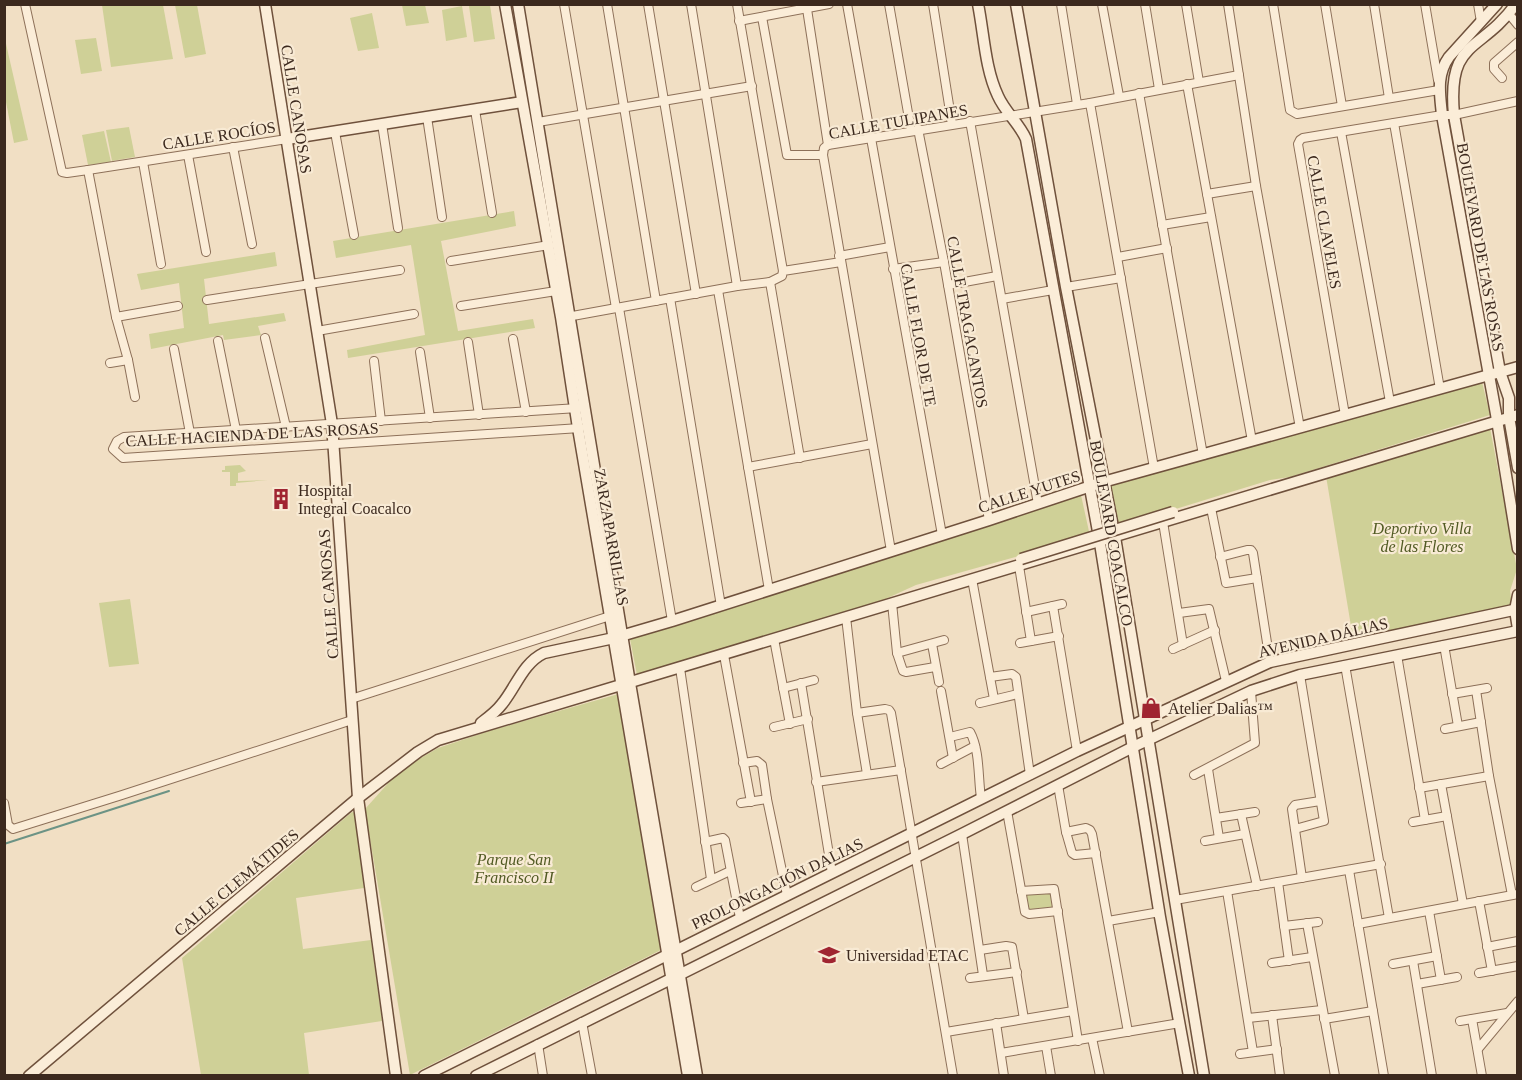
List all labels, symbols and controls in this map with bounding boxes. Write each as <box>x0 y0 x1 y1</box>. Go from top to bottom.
street label: CALLE CANOSAS <box>278 43 315 175</box>
street label: CALLE TULIPANES <box>827 101 969 142</box>
street label: CALLE ROCÍOS <box>161 117 277 153</box>
street label: BOULEVARD DE LAS ROSAS <box>1454 141 1507 353</box>
street label: CALLE CLAVELES <box>1304 154 1345 290</box>
street label: CALLE TRAGACANTOS <box>944 235 991 409</box>
street label: CALLE FLOR DE TE <box>898 262 939 408</box>
street label: CALLE HACIENDA DE LAS ROSAS <box>125 419 379 450</box>
street label: BOULEVARD COACALCO <box>1087 439 1136 627</box>
street label: ZARZAPARRILLAS <box>591 467 632 607</box>
street label: CALLE YUTES <box>976 467 1082 516</box>
place label: Hospital Integral Coacalco <box>298 482 411 518</box>
building icon: Hospital Integral Coacalco <box>269 487 293 511</box>
park label: Deportivo Villa de las Flores <box>1372 520 1471 555</box>
street label: CALLE CANOSAS <box>315 528 342 660</box>
street label: AVENIDA DÁLIAS <box>1256 613 1390 661</box>
shop icon: Atelier Dalias™ <box>1139 696 1163 720</box>
place label: Atelier Dalias™ <box>1168 700 1273 717</box>
street label: CALLE CLEMÁTIDES <box>170 825 302 939</box>
street label: PROLONGACIÓN DALIAS <box>688 834 866 932</box>
park label: Parque San Francisco II <box>473 851 554 886</box>
school or university icon: Universidad ETAC <box>817 943 841 967</box>
place label: Universidad ETAC <box>846 947 969 964</box>

